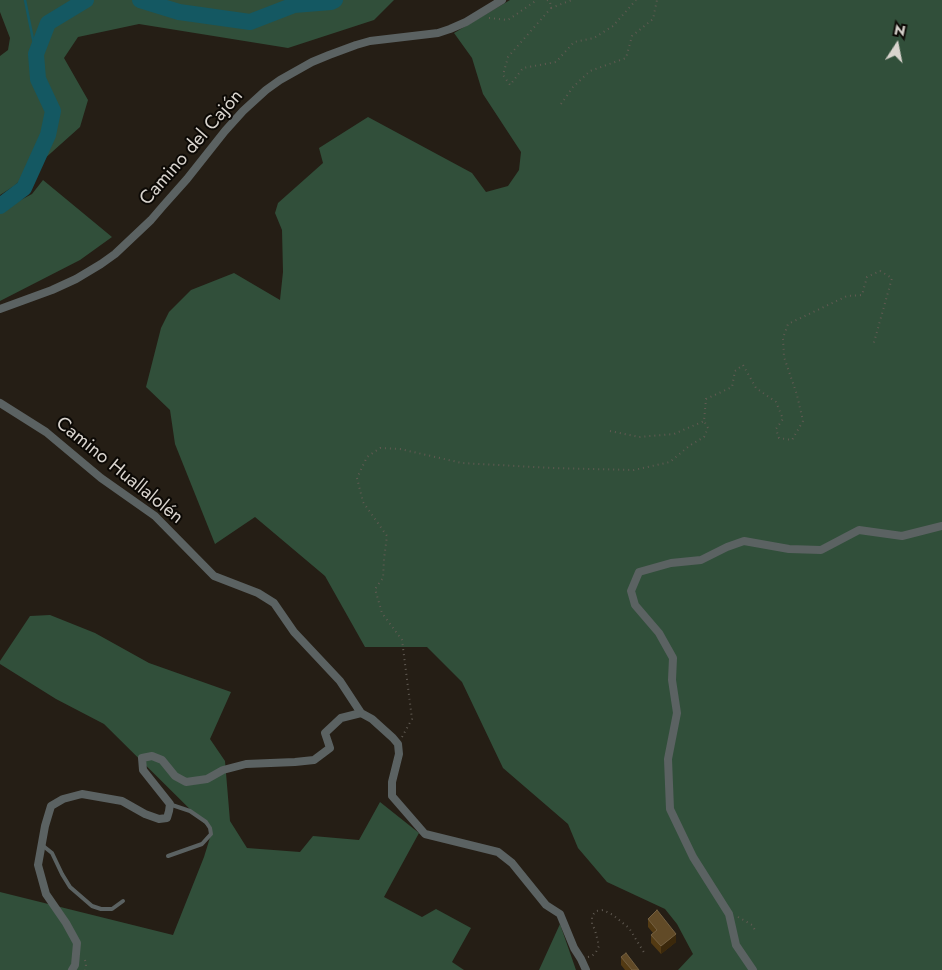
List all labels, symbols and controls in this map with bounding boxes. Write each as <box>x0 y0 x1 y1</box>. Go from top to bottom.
text: N <box>892 19 907 41</box>
north arrow <box>872 20 922 70</box>
street label: Camino del Cajón <box>136 85 248 211</box>
street label: Camino Huallalolén <box>51 413 187 529</box>

